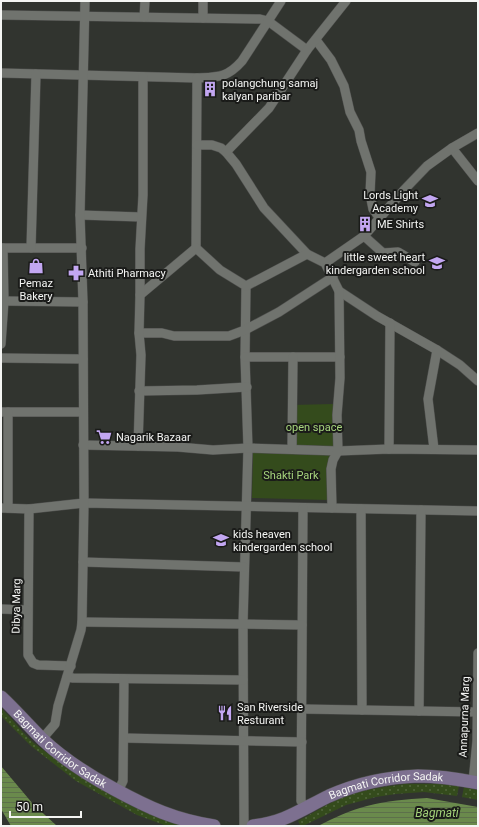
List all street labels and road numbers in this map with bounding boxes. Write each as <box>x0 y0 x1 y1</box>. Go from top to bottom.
street label: Dibya Marg <box>10 578 23 634</box>
street label: Annapurna Marg <box>457 676 472 758</box>
street label: Bagmati Corridor Sadak <box>11 707 109 791</box>
street label: Bagmati Corridor Sadak <box>327 770 444 802</box>

